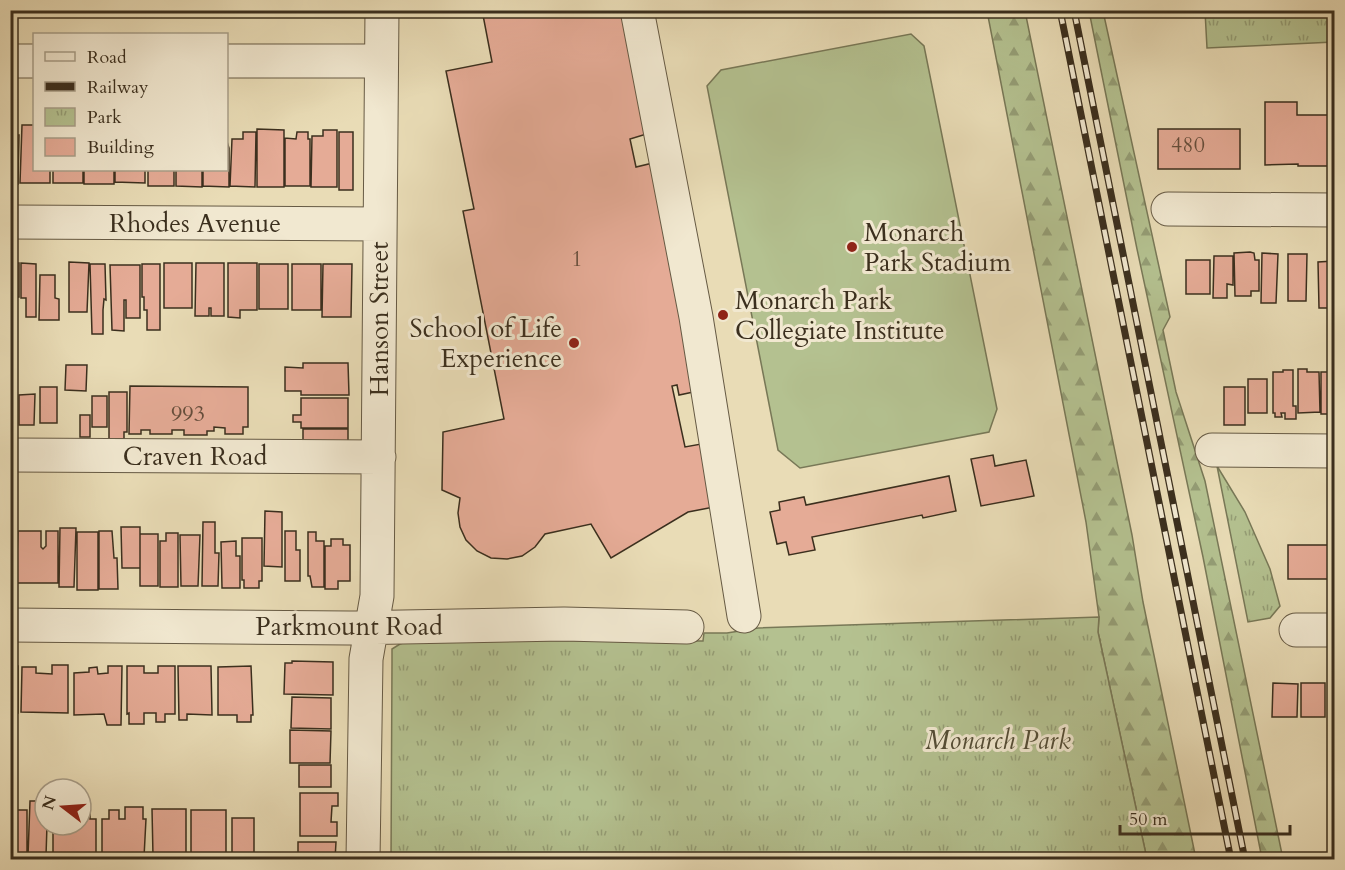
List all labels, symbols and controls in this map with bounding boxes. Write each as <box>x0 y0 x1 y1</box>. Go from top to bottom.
legend <box>33 33 228 171</box>
text: Road <box>87 45 127 70</box>
text: Railway <box>87 75 149 100</box>
text: Park <box>87 105 122 130</box>
house number: 480 <box>1171 130 1205 160</box>
text: Building <box>87 135 155 160</box>
street label: Rhodes Avenue <box>109 206 281 241</box>
place label: Monarch Park Stadium <box>864 215 1011 280</box>
marker: Monarch Park Stadium <box>845 240 859 254</box>
street label: Hanson Street <box>362 242 397 396</box>
house number: 1 <box>571 244 583 274</box>
place label: Monarch Park Collegiate Institute <box>735 283 944 348</box>
marker: Monarch Park Collegiate Institute <box>716 308 730 322</box>
place label: School of Life Experience <box>409 311 562 376</box>
marker: School of Life Experience <box>567 336 581 350</box>
house number: 993 <box>171 399 205 429</box>
street label: Craven Road <box>123 439 267 474</box>
street label: Parkmount Road <box>255 609 443 644</box>
park label: Monarch Park <box>925 723 1071 758</box>
north arrow <box>33 777 93 837</box>
text: N <box>37 793 62 813</box>
scale bar <box>1120 798 1290 836</box>
text: 50 m <box>1129 807 1168 832</box>

